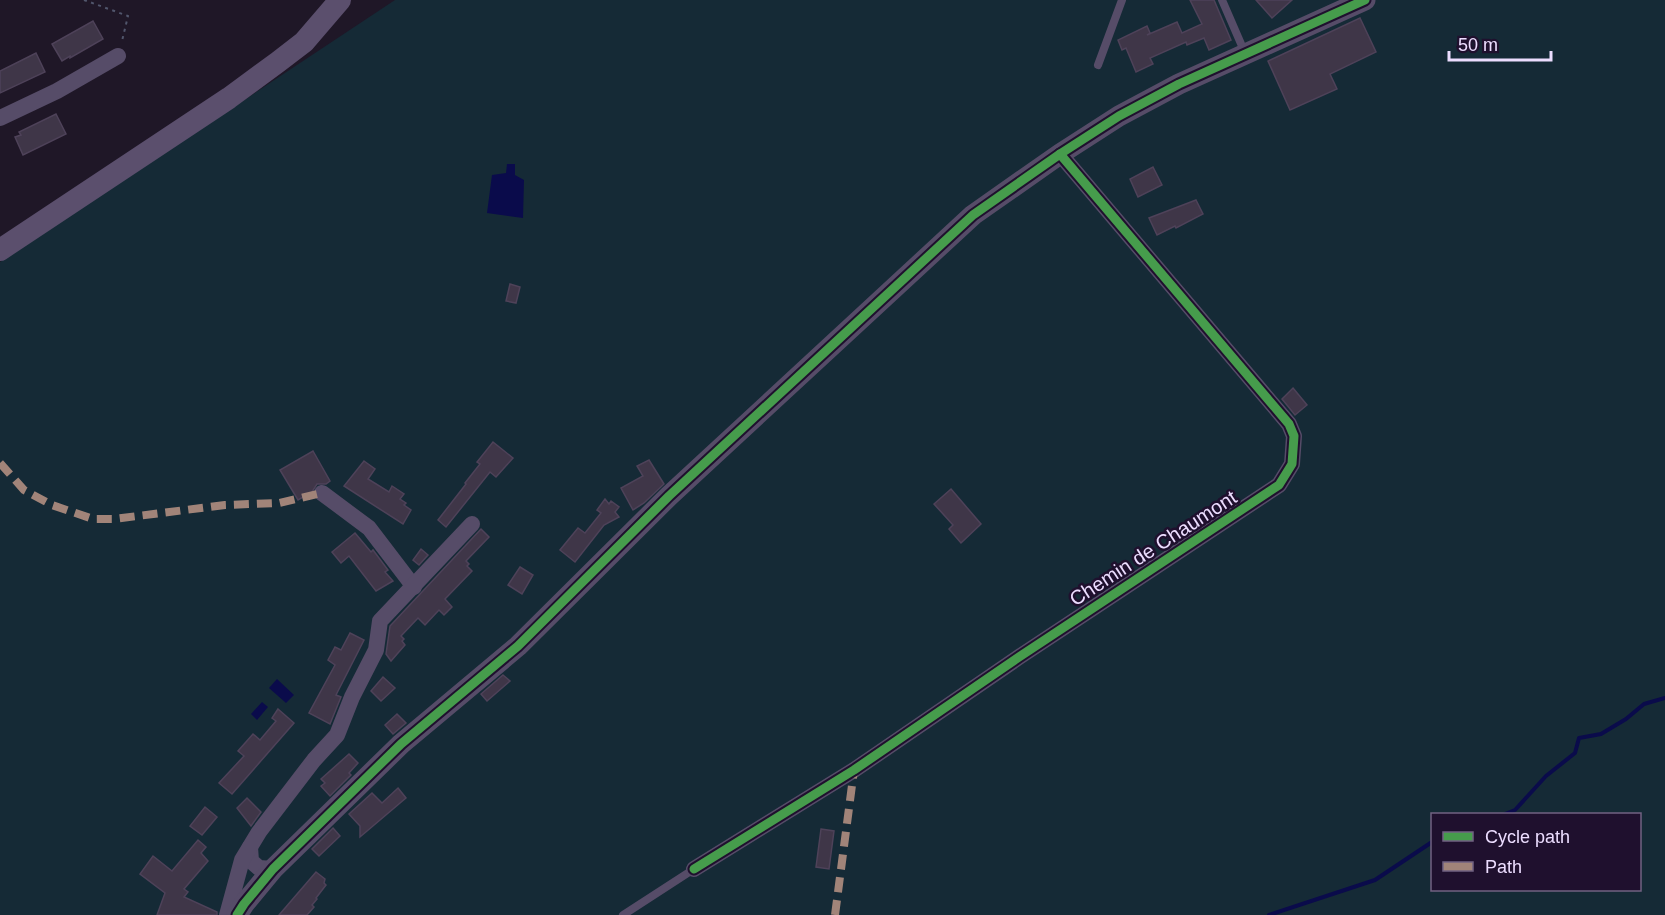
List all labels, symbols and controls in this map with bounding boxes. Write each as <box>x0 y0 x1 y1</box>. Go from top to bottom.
scale bar <box>1449 24 1551 62</box>
text: 50 m <box>1458 35 1498 55</box>
street label: Chemin de Chaumont <box>1065 486 1241 610</box>
legend <box>1431 813 1641 891</box>
text: Cycle path <box>1485 827 1570 847</box>
text: Path <box>1485 857 1522 877</box>

